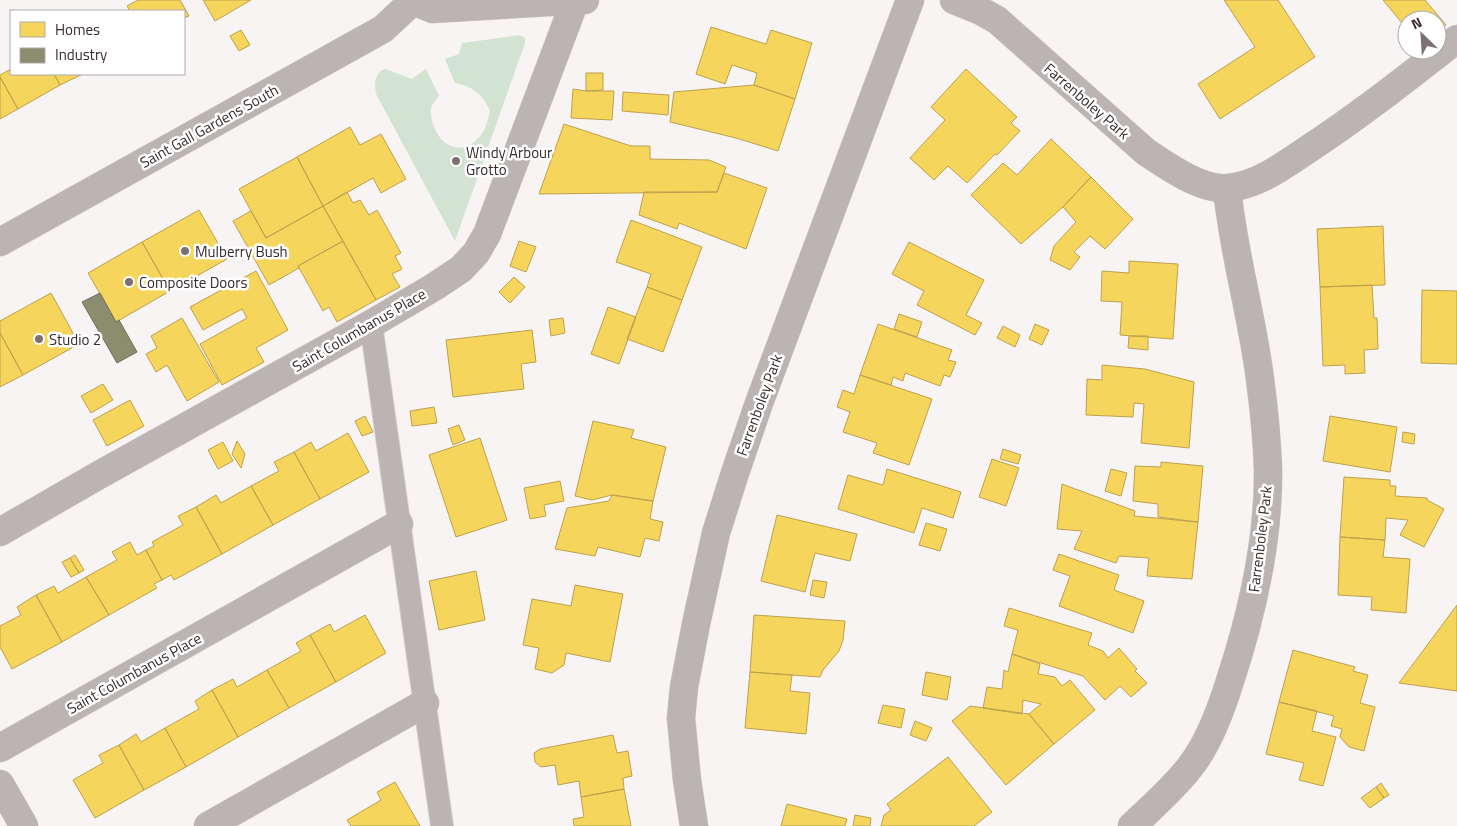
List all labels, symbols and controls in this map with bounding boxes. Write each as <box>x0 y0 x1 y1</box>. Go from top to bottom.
legend <box>10 10 185 75</box>
north arrow <box>1397 10 1447 60</box>
text: N <box>1407 11 1425 34</box>
text: Homes <box>55 18 100 41</box>
text: Industry <box>55 43 107 66</box>
street label: Farrenboley Park <box>1039 57 1135 145</box>
street label: Saint Gall Gardens South <box>135 78 283 174</box>
place label: Windy Arbour Grotto <box>466 141 552 181</box>
marker: Windy Arbour Grotto <box>450 155 462 167</box>
place label: Mulberry Bush <box>195 240 288 263</box>
marker: Mulberry Bush <box>179 245 191 257</box>
place label: Composite Doors <box>139 271 247 294</box>
marker: Composite Doors <box>123 276 135 288</box>
street label: Saint Columbanus Place <box>288 282 430 378</box>
place label: Studio 2 <box>49 328 101 351</box>
marker: Studio 2 <box>33 333 45 345</box>
street label: Farrenboley Park <box>730 351 788 459</box>
street label: Farrenboley Park <box>1242 485 1278 593</box>
street label: Saint Columbanus Place <box>62 626 206 720</box>

